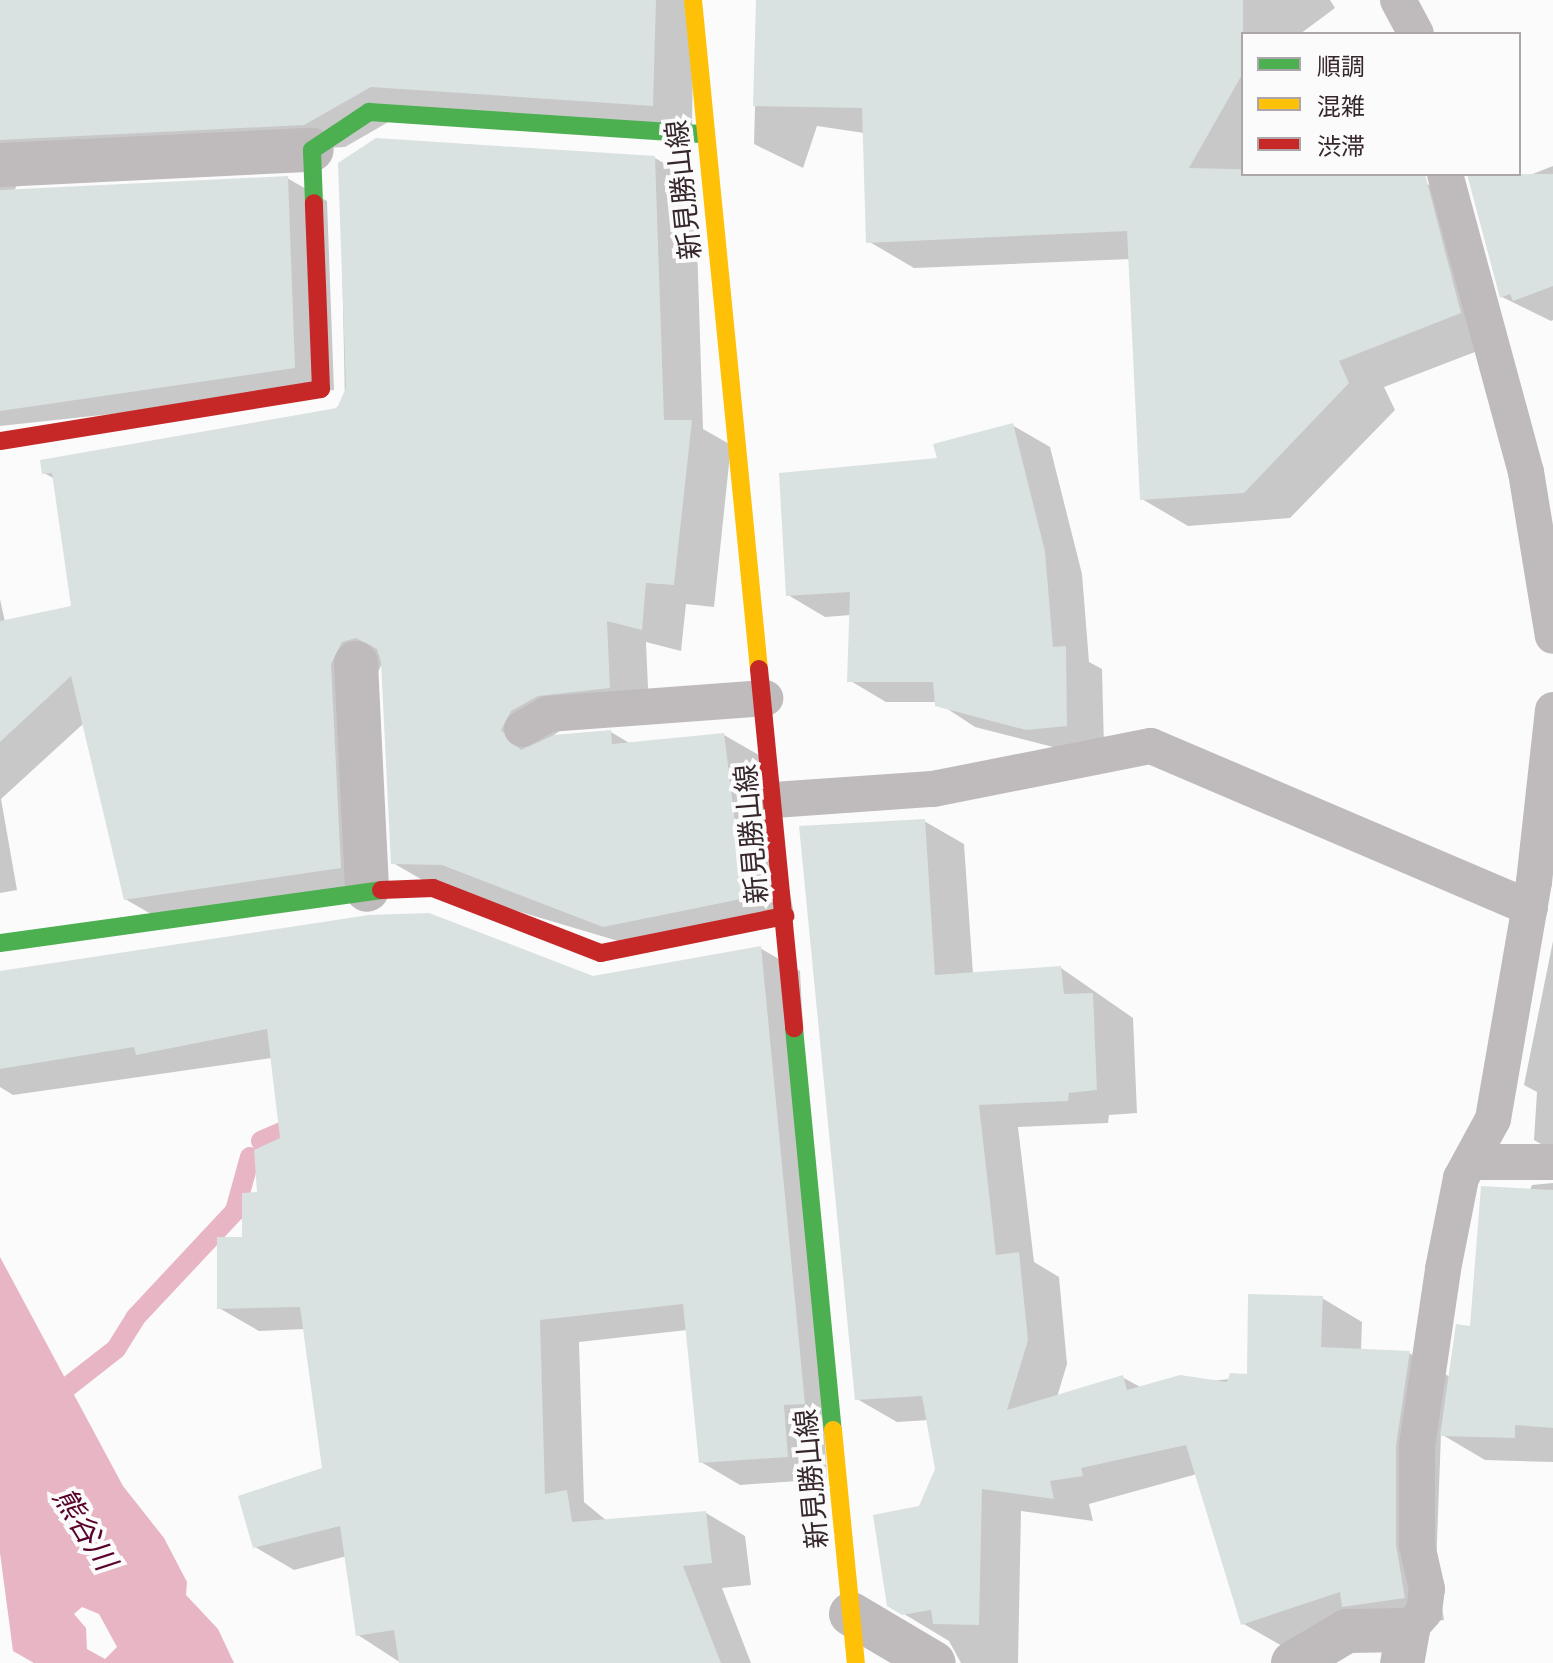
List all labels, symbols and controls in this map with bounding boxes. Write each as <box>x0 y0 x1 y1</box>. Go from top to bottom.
legend <box>1241 32 1521 176</box>
text: 順調 <box>1317 49 1365 81</box>
text: 混雑 <box>1317 89 1365 121</box>
street label: 新見勝山線 <box>658 119 706 261</box>
text: 渋滞 <box>1317 129 1365 161</box>
street label: 新見勝山線 <box>727 763 773 905</box>
street label: 新見勝山線 <box>787 1408 833 1550</box>
water label: 熊谷川 <box>47 1480 125 1576</box>

